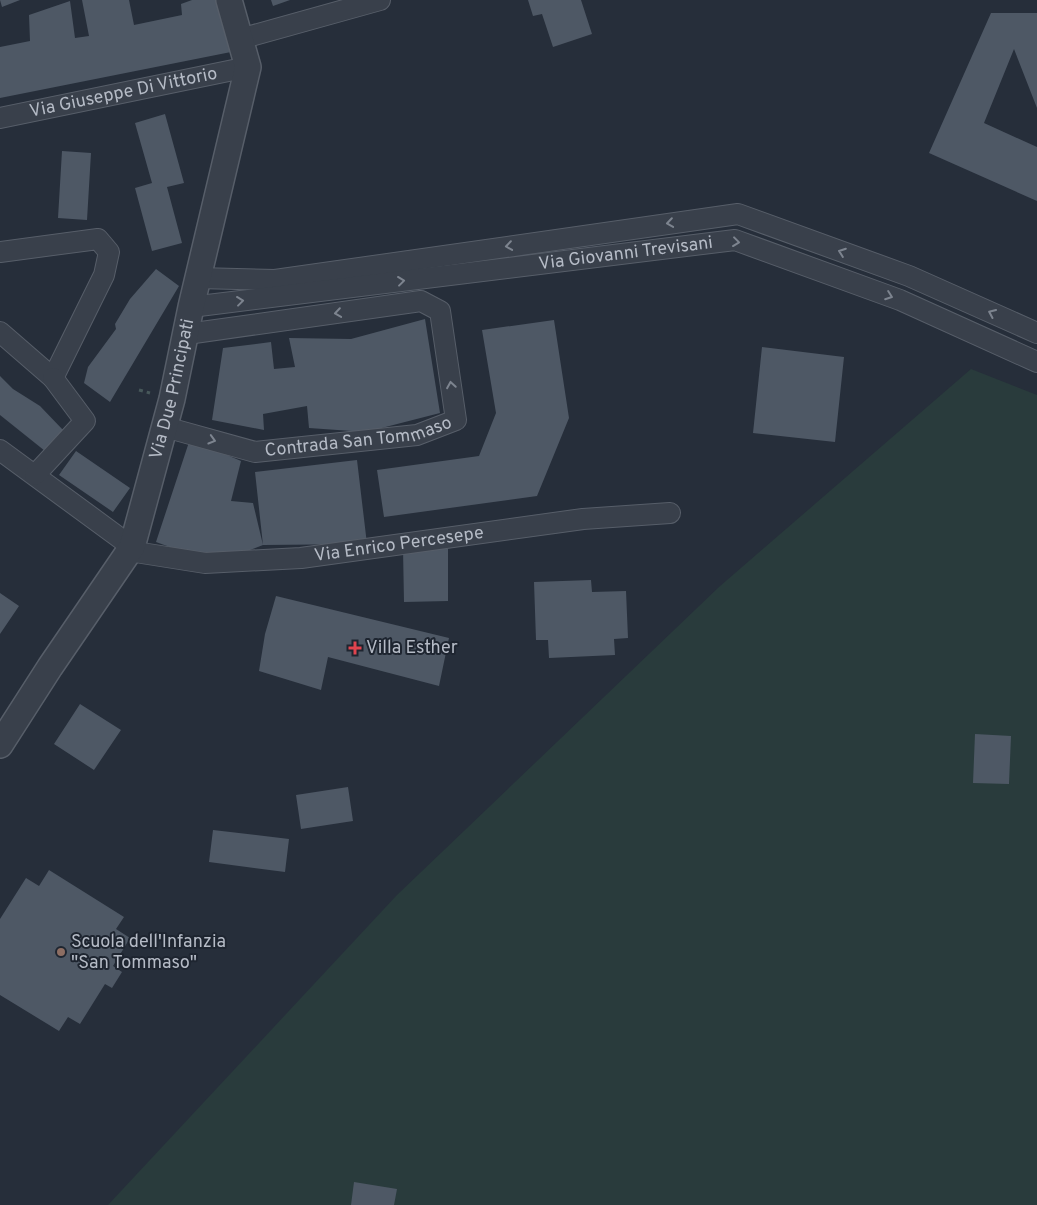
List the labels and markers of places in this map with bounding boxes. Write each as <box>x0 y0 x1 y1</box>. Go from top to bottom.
place label: Villa Esther <box>366 637 458 660</box>
marker: Villa Esther <box>348 641 362 655</box>
place label: Scuola dell'Infanzia "San Tommaso" <box>71 931 226 975</box>
marker: Scuola dell'Infanzia "San Tommaso" <box>55 946 67 958</box>

